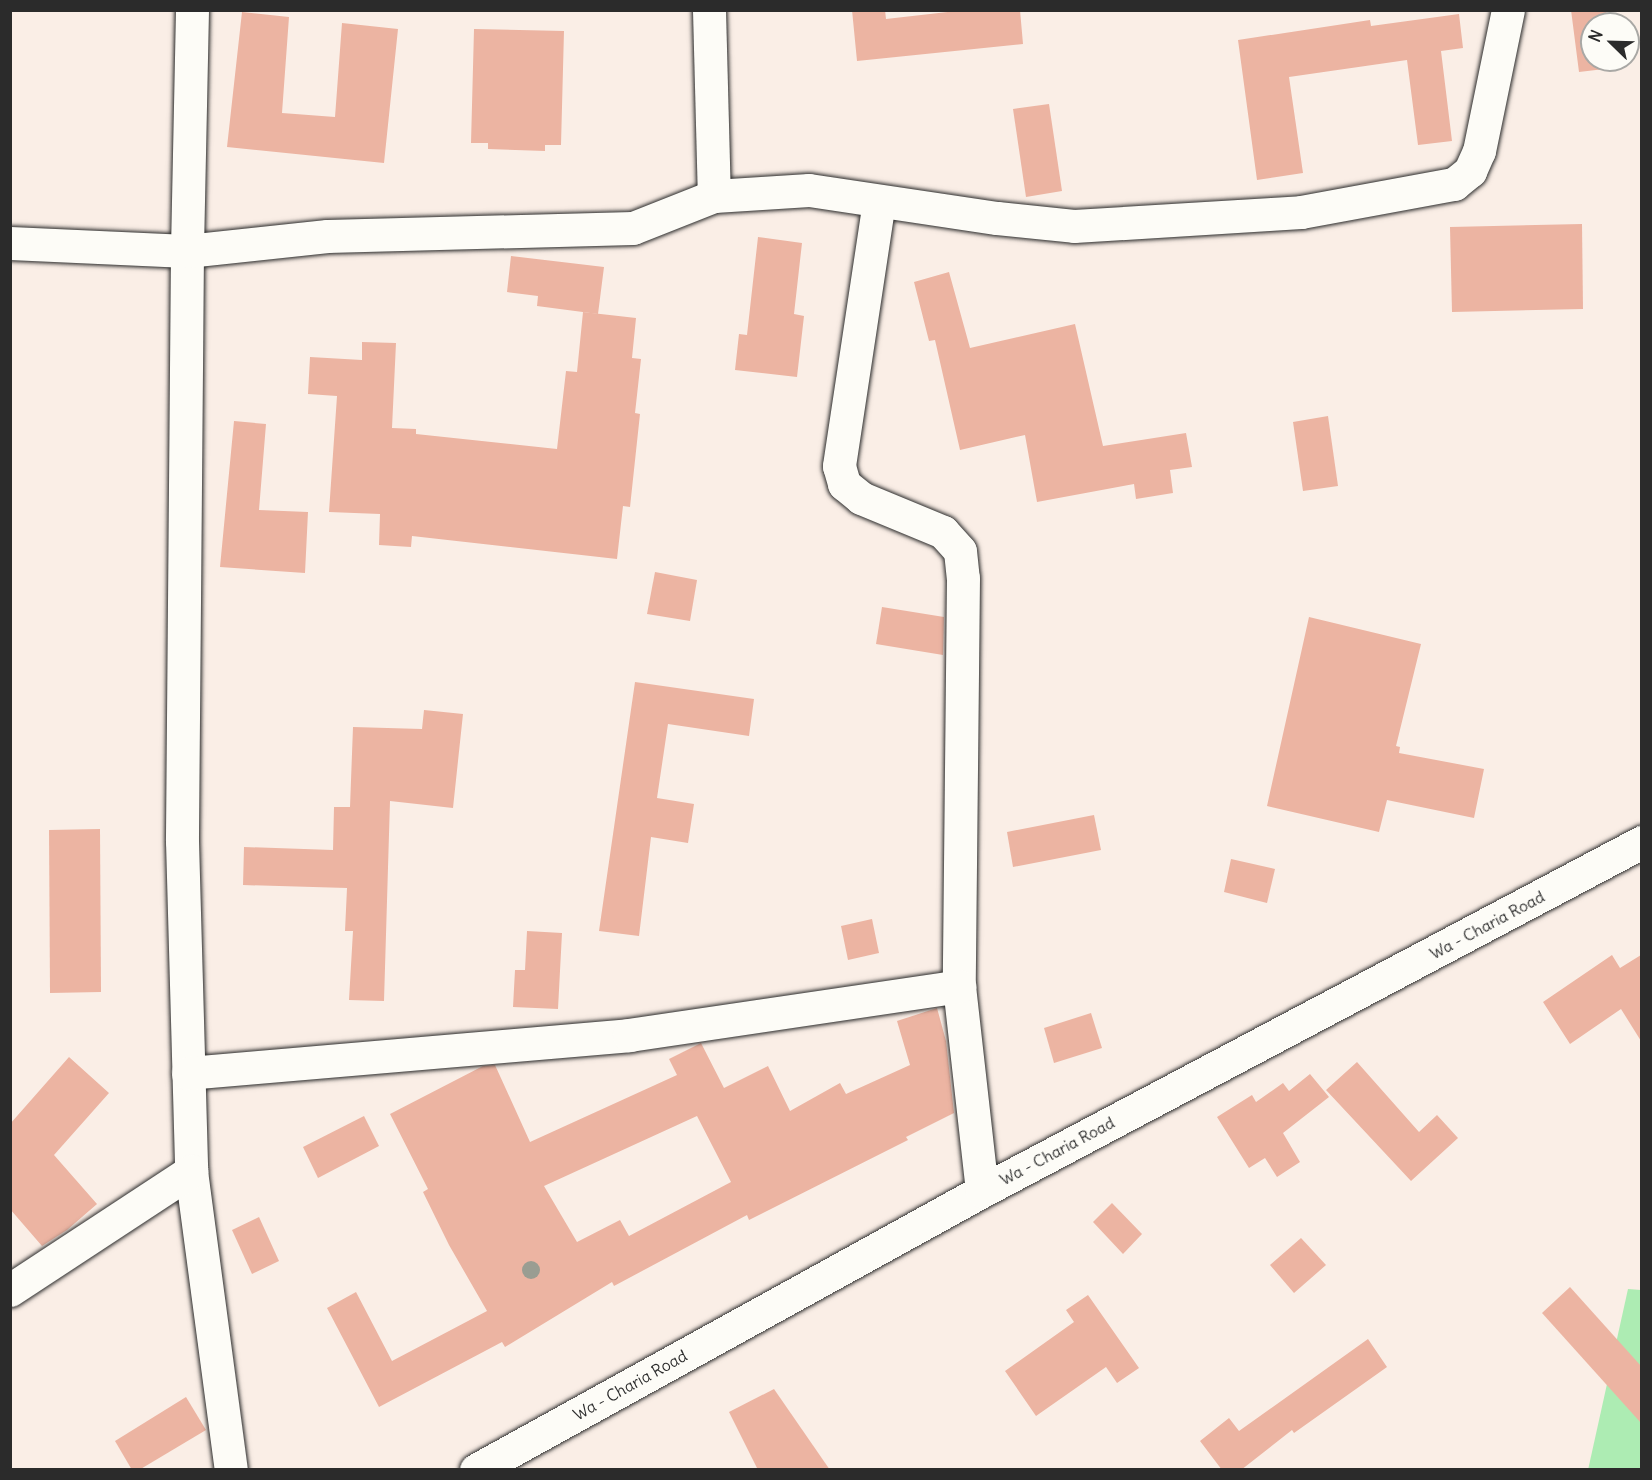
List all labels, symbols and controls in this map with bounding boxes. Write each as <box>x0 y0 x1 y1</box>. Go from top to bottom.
north arrow <box>1580 12 1640 72</box>
text: N <box>1584 27 1607 45</box>
street label: Wa - Charia Road <box>1426 887 1548 963</box>
street label: Wa - Charia Road <box>996 1113 1118 1189</box>
street label: Wa - Charia Road <box>570 1346 690 1424</box>

